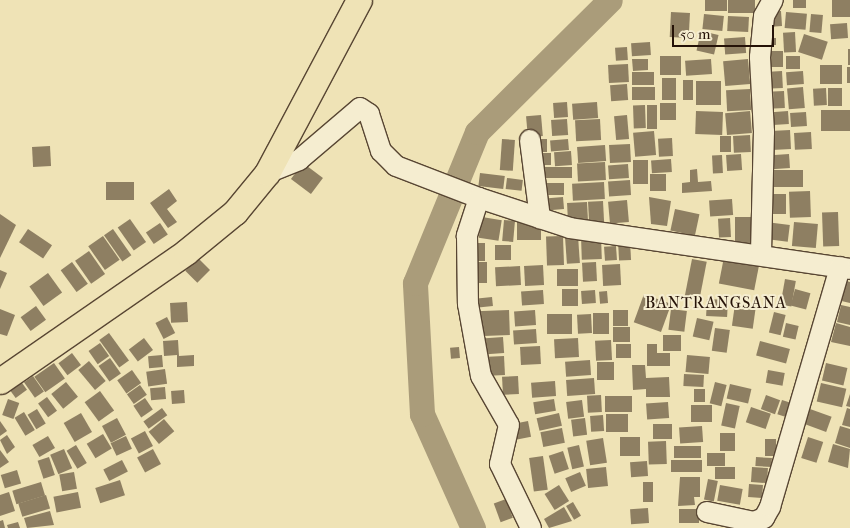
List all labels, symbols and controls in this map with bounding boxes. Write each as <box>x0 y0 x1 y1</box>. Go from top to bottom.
scale bar <box>675 15 778 47</box>
text: 50 m <box>680 25 710 43</box>
district label: BANTRANGSANA <box>644 293 788 313</box>

